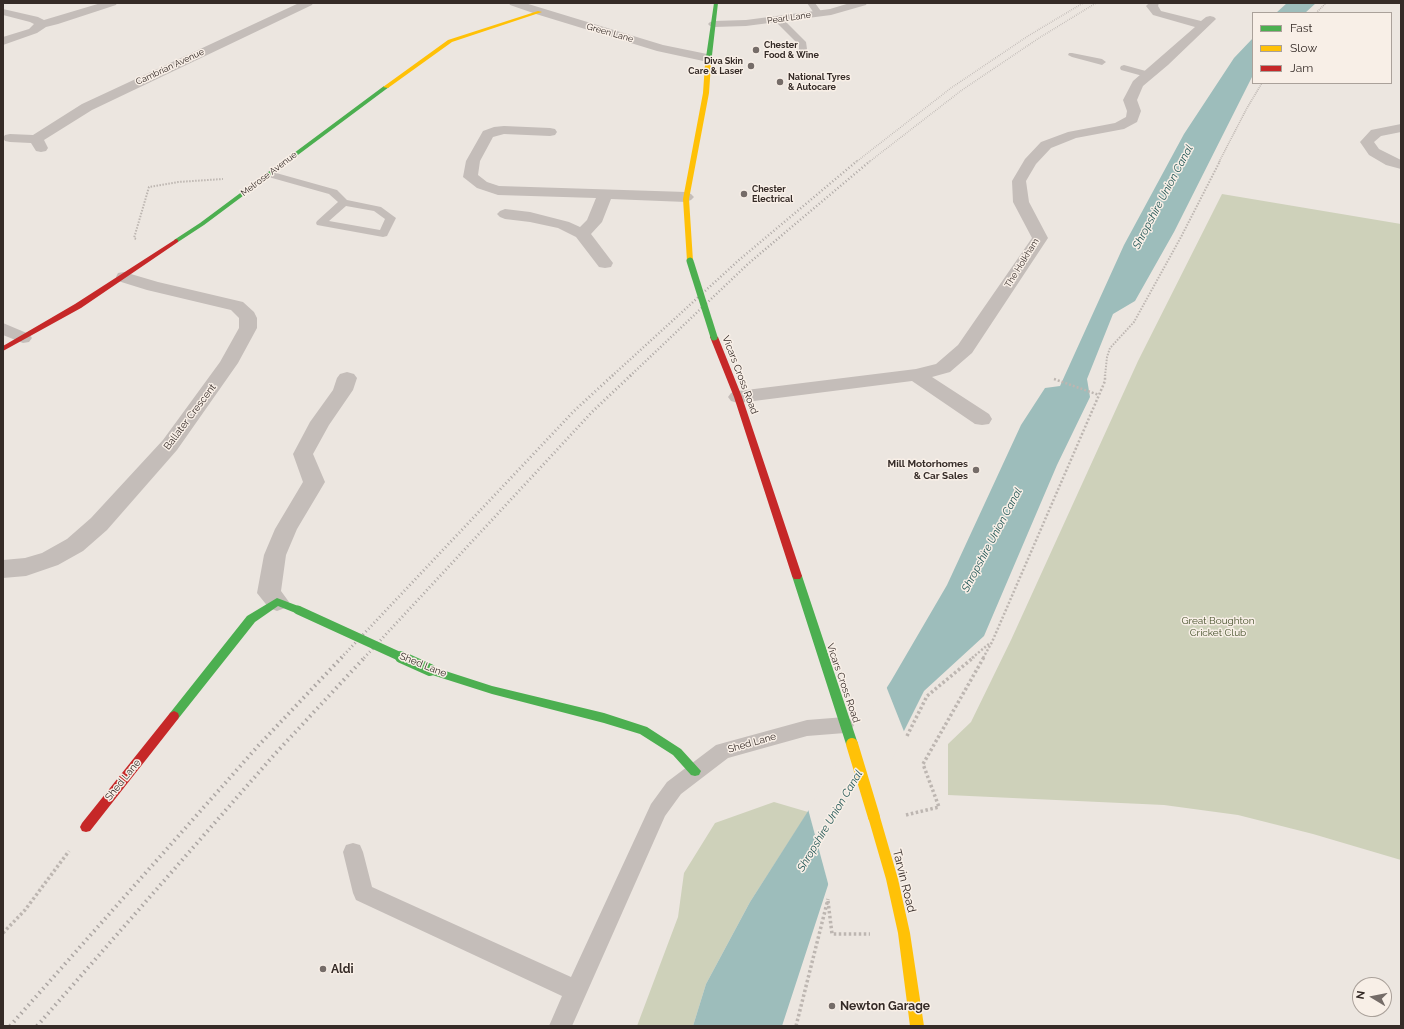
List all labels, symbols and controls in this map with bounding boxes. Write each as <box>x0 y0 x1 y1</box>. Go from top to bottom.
street label: Pearl Lane <box>766 10 812 26</box>
legend <box>1252 12 1392 84</box>
street label: Green Lane <box>585 21 635 45</box>
text: Fast <box>1290 21 1313 35</box>
place label: Chester Food & Wine <box>764 40 819 61</box>
text: Slow <box>1290 41 1317 55</box>
marker: Chester Food & Wine <box>751 45 761 55</box>
street label: Cambrian Avenue <box>134 46 206 88</box>
place label: Diva Skin Care & Laser <box>688 56 743 77</box>
marker: Diva Skin Care & Laser <box>746 61 756 71</box>
text: Jam <box>1290 61 1313 75</box>
place label: National Tyres & Autocare <box>788 72 850 93</box>
marker: National Tyres & Autocare <box>775 77 785 87</box>
water label: Shropshire Union Canal <box>1130 143 1196 251</box>
street label: Melrose Avenue <box>239 149 299 199</box>
place label: Chester Electrical <box>752 184 793 205</box>
marker: Chester Electrical <box>739 189 749 199</box>
street label: The Holkham <box>1003 236 1041 290</box>
street label: Vicars Cross Road <box>719 334 761 416</box>
street label: Ballater Crescent <box>161 382 219 452</box>
place label: Mill Motorhomes & Car Sales <box>887 458 968 482</box>
marker: Mill Motorhomes & Car Sales <box>971 465 981 475</box>
water label: Shropshire Union Canal <box>959 486 1025 594</box>
park label: Great Boughton Cricket Club <box>1181 615 1255 638</box>
street label: Vicars Cross Road <box>824 642 862 724</box>
street label: Shed Lane <box>398 650 448 680</box>
street label: Shed Lane <box>727 730 777 756</box>
street label: Shed Lane <box>103 757 143 803</box>
water label: Shropshire Union Canal <box>795 768 865 874</box>
street label: Tarvin Road <box>889 848 919 914</box>
place label: Aldi <box>331 962 354 976</box>
marker: Aldi <box>318 964 328 974</box>
north arrow <box>1352 977 1392 1017</box>
text: N <box>1354 990 1368 1000</box>
place label: Newton Garage <box>840 999 930 1013</box>
marker: Newton Garage <box>827 1001 837 1011</box>

